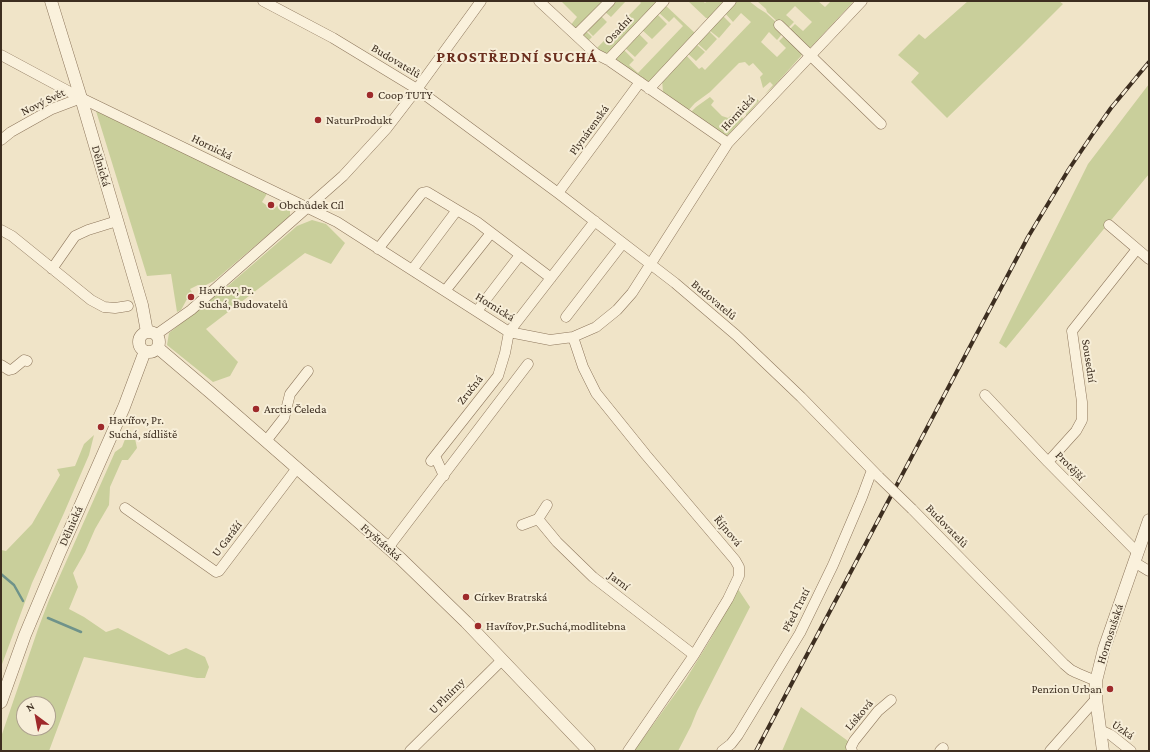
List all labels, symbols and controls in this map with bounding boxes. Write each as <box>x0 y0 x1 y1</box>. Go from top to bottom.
street label: Osadní <box>601 13 635 47</box>
street label: Budovatelů <box>369 41 423 81</box>
district label: PROSTŘEDNÍ SUCHÁ <box>436 47 598 67</box>
street label: Nový Svět <box>19 85 67 119</box>
place label: Coop TUTY <box>378 88 433 102</box>
marker: Coop TUTY <box>365 90 375 100</box>
street label: Hornická <box>718 92 758 134</box>
street label: Plynárenská <box>566 102 612 158</box>
place label: NaturProdukt <box>326 113 392 127</box>
marker: NaturProdukt <box>313 115 323 125</box>
street label: Hornická <box>189 131 235 163</box>
street label: Dělnická <box>88 144 114 188</box>
place label: Obchůdek Cíl <box>279 198 344 212</box>
marker: Obchůdek Cíl <box>266 200 276 210</box>
street label: Budovatelů <box>688 277 740 323</box>
place label: Havířov, Pr. Suchá, Budovatelů <box>199 283 288 311</box>
street label: Hornická <box>473 289 517 325</box>
marker: Havířov, Pr. Suchá, Budovatelů <box>186 292 196 302</box>
street label: Sousední <box>1078 338 1100 384</box>
street label: Zručná <box>454 372 486 408</box>
place label: Arctis Čeleda <box>264 402 326 416</box>
marker: Arctis Čeleda <box>251 404 261 414</box>
place label: Havířov, Pr. Suchá, sídliště <box>109 413 177 441</box>
marker: Havířov, Pr. Suchá, sídliště <box>96 422 106 432</box>
street label: Protější <box>1052 448 1088 484</box>
street label: Budovatelů <box>923 501 971 551</box>
street label: Dělnická <box>56 504 86 548</box>
street label: Říjnová <box>711 513 745 549</box>
street label: U Garáží <box>209 518 245 560</box>
street label: Fryštátská <box>358 520 404 564</box>
street label: Jarní <box>605 568 633 594</box>
street label: Před Tratí <box>779 586 813 634</box>
place label: Církev Bratrská <box>474 590 547 604</box>
marker: Církev Bratrská <box>461 592 471 602</box>
street label: Hornosušská <box>1094 602 1126 666</box>
place label: Havířov,Pr.Suchá,modlitebna <box>486 619 626 633</box>
marker: Havířov,Pr.Suchá,modlitebna <box>473 621 483 631</box>
street label: U Plnírny <box>426 675 468 717</box>
place label: Penzion Urban <box>1031 682 1102 696</box>
marker: Penzion Urban <box>1105 684 1115 694</box>
north arrow <box>16 696 56 736</box>
street label: Lísková <box>842 696 876 734</box>
text: N <box>24 700 37 714</box>
street label: Úzká <box>1109 717 1137 743</box>

